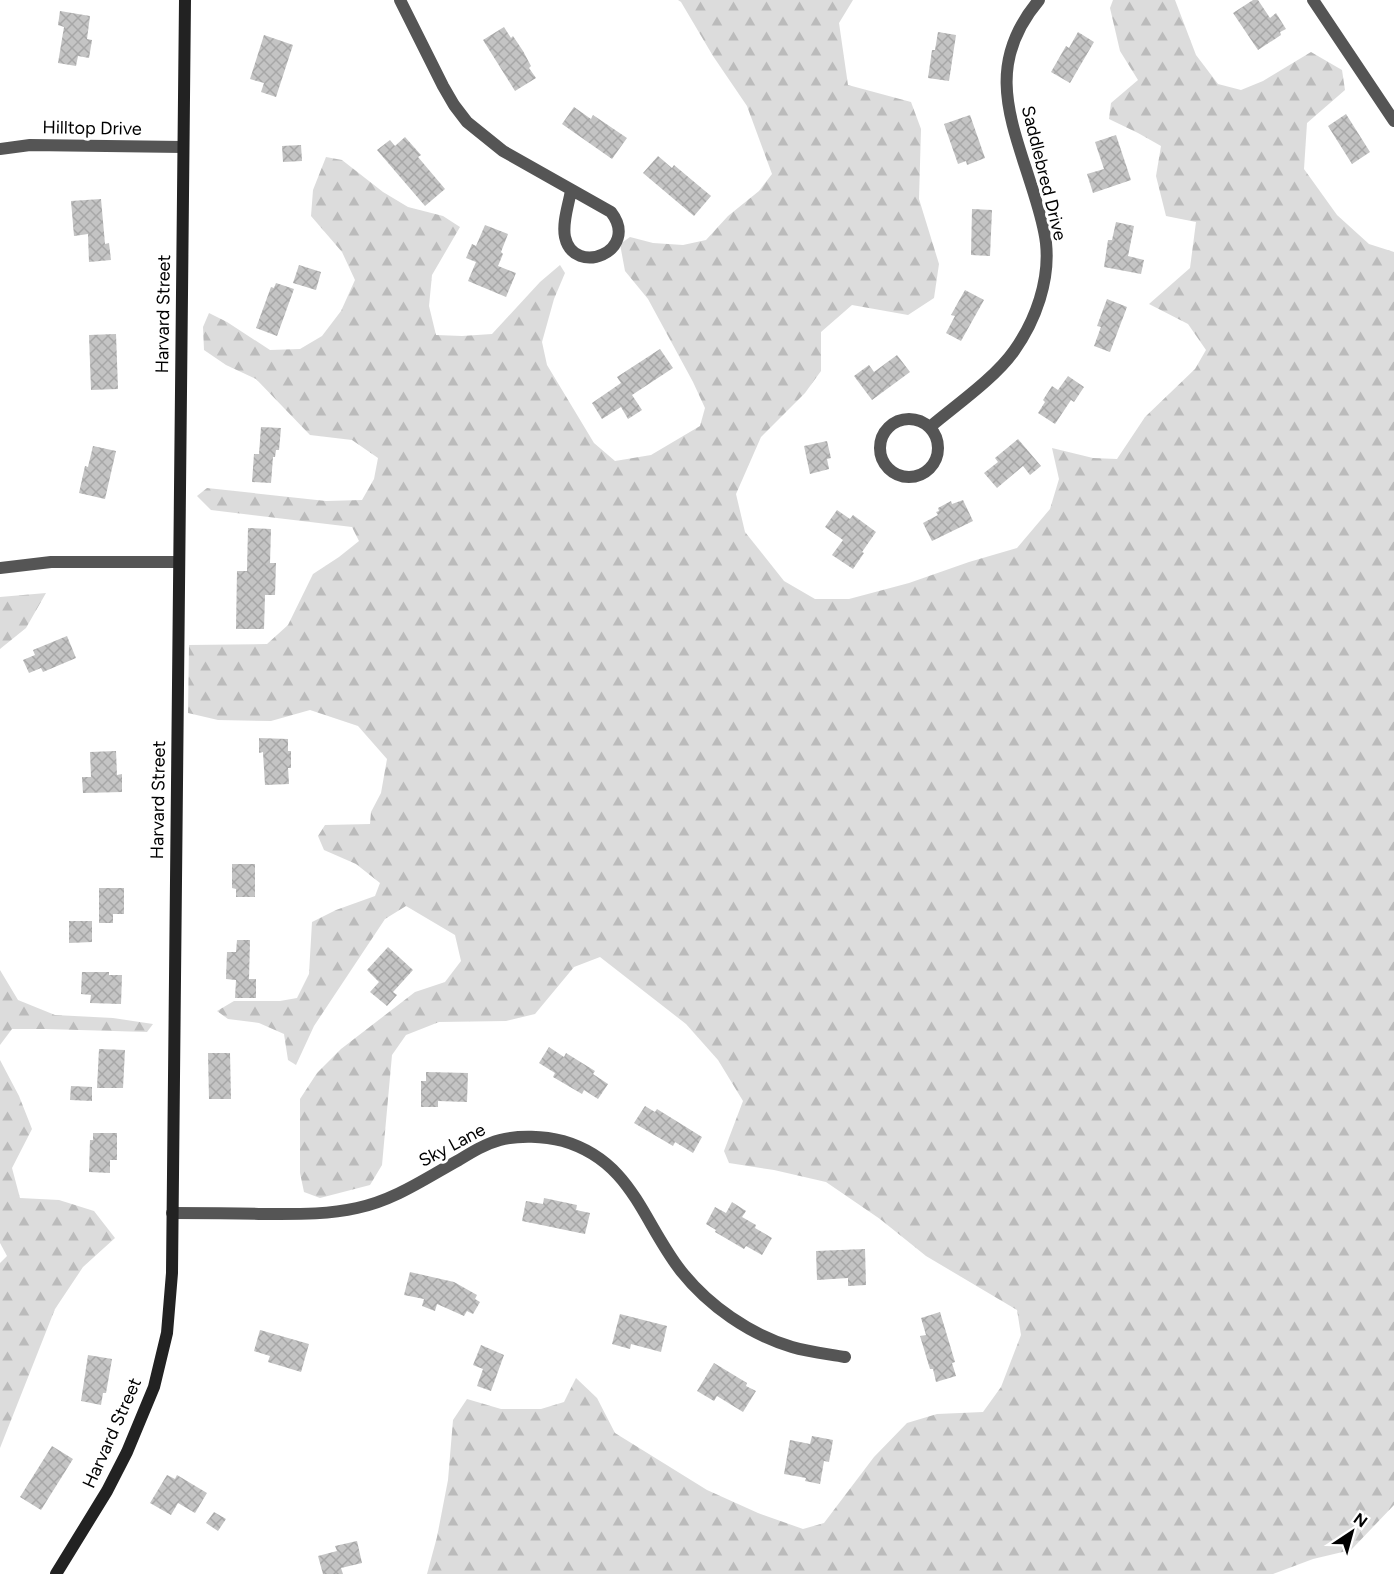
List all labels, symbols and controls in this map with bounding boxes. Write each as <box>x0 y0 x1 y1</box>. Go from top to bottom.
street label: Saddlebred Drive <box>1017 103 1071 243</box>
street label: Hilltop Drive <box>42 116 142 140</box>
street label: Harvard Street <box>151 254 175 373</box>
street label: Harvard Street <box>146 740 170 859</box>
street label: Sky Lane <box>415 1118 489 1172</box>
street label: Harvard Street <box>78 1374 146 1492</box>
north arrow <box>1322 1502 1382 1562</box>
text: N <box>1350 1509 1371 1532</box>

